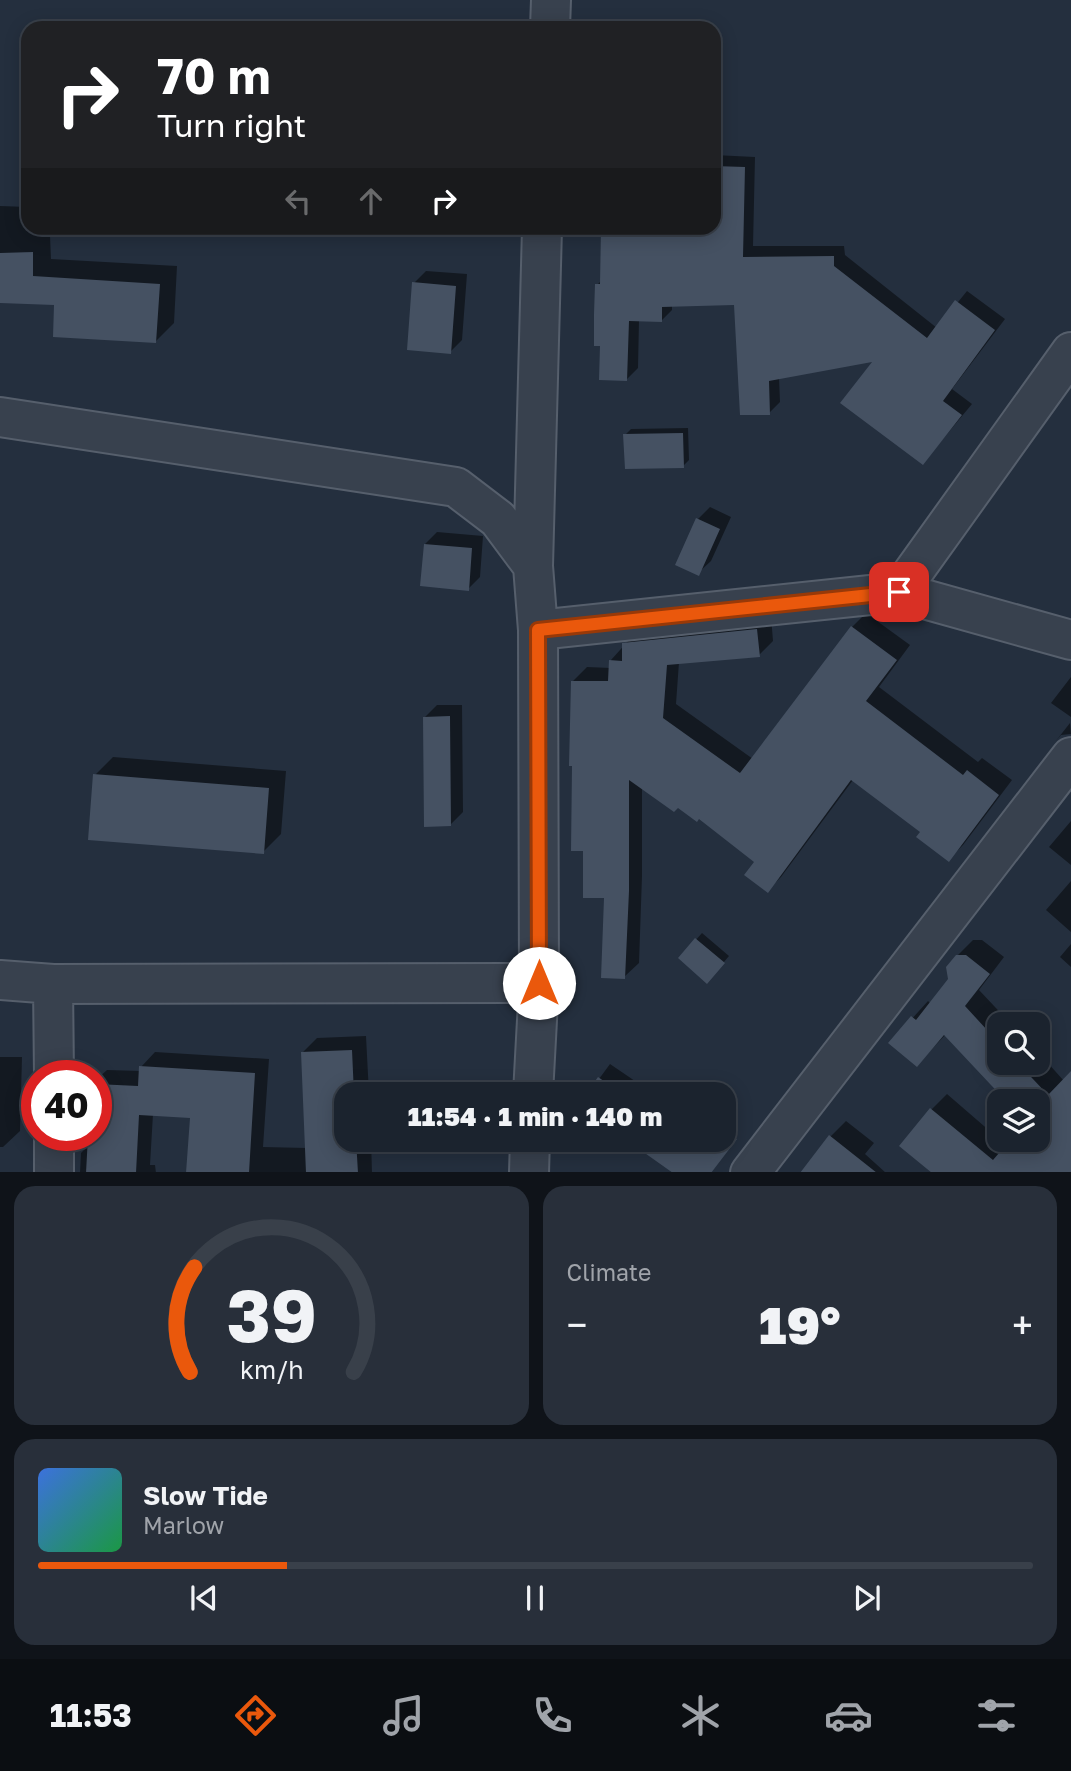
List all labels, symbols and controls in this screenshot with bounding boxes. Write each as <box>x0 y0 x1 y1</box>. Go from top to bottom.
text: 70 m <box>157 46 271 105</box>
icon: right <box>42 49 133 140</box>
text: Turn right <box>157 106 306 144</box>
icon: left <box>279 182 317 220</box>
icon: ahead <box>352 182 390 220</box>
icon: right <box>425 182 463 220</box>
pin <box>869 562 929 622</box>
icon: arrive <box>880 573 918 611</box>
position arrow <box>502 946 576 1020</box>
map controls <box>987 1012 1050 1152</box>
button: search <box>987 1012 1050 1075</box>
speed limit sign: 40 <box>21 1060 112 1151</box>
button: layers <box>987 1089 1050 1152</box>
text: 11:54 · 1 min · 140 m <box>408 1101 662 1132</box>
text: Climate <box>567 1258 651 1286</box>
text: 39 <box>226 1271 317 1358</box>
text: 19° <box>759 1293 841 1355</box>
text: − <box>567 1302 587 1347</box>
text: + <box>1012 1302 1033 1347</box>
text: km/h <box>239 1353 303 1384</box>
text: Slow Tide <box>143 1480 268 1511</box>
text: Marlow <box>143 1511 224 1539</box>
icon: previous <box>185 1579 223 1617</box>
icon: pause <box>516 1579 554 1617</box>
icon: next <box>848 1579 886 1617</box>
icon: directions <box>231 1691 280 1740</box>
icon: music <box>379 1691 428 1740</box>
icon: phone <box>528 1691 577 1740</box>
icon: climate <box>676 1691 725 1740</box>
icon: car <box>824 1691 873 1740</box>
icon: filters <box>972 1691 1021 1740</box>
text: 11:53 <box>50 1696 132 1734</box>

